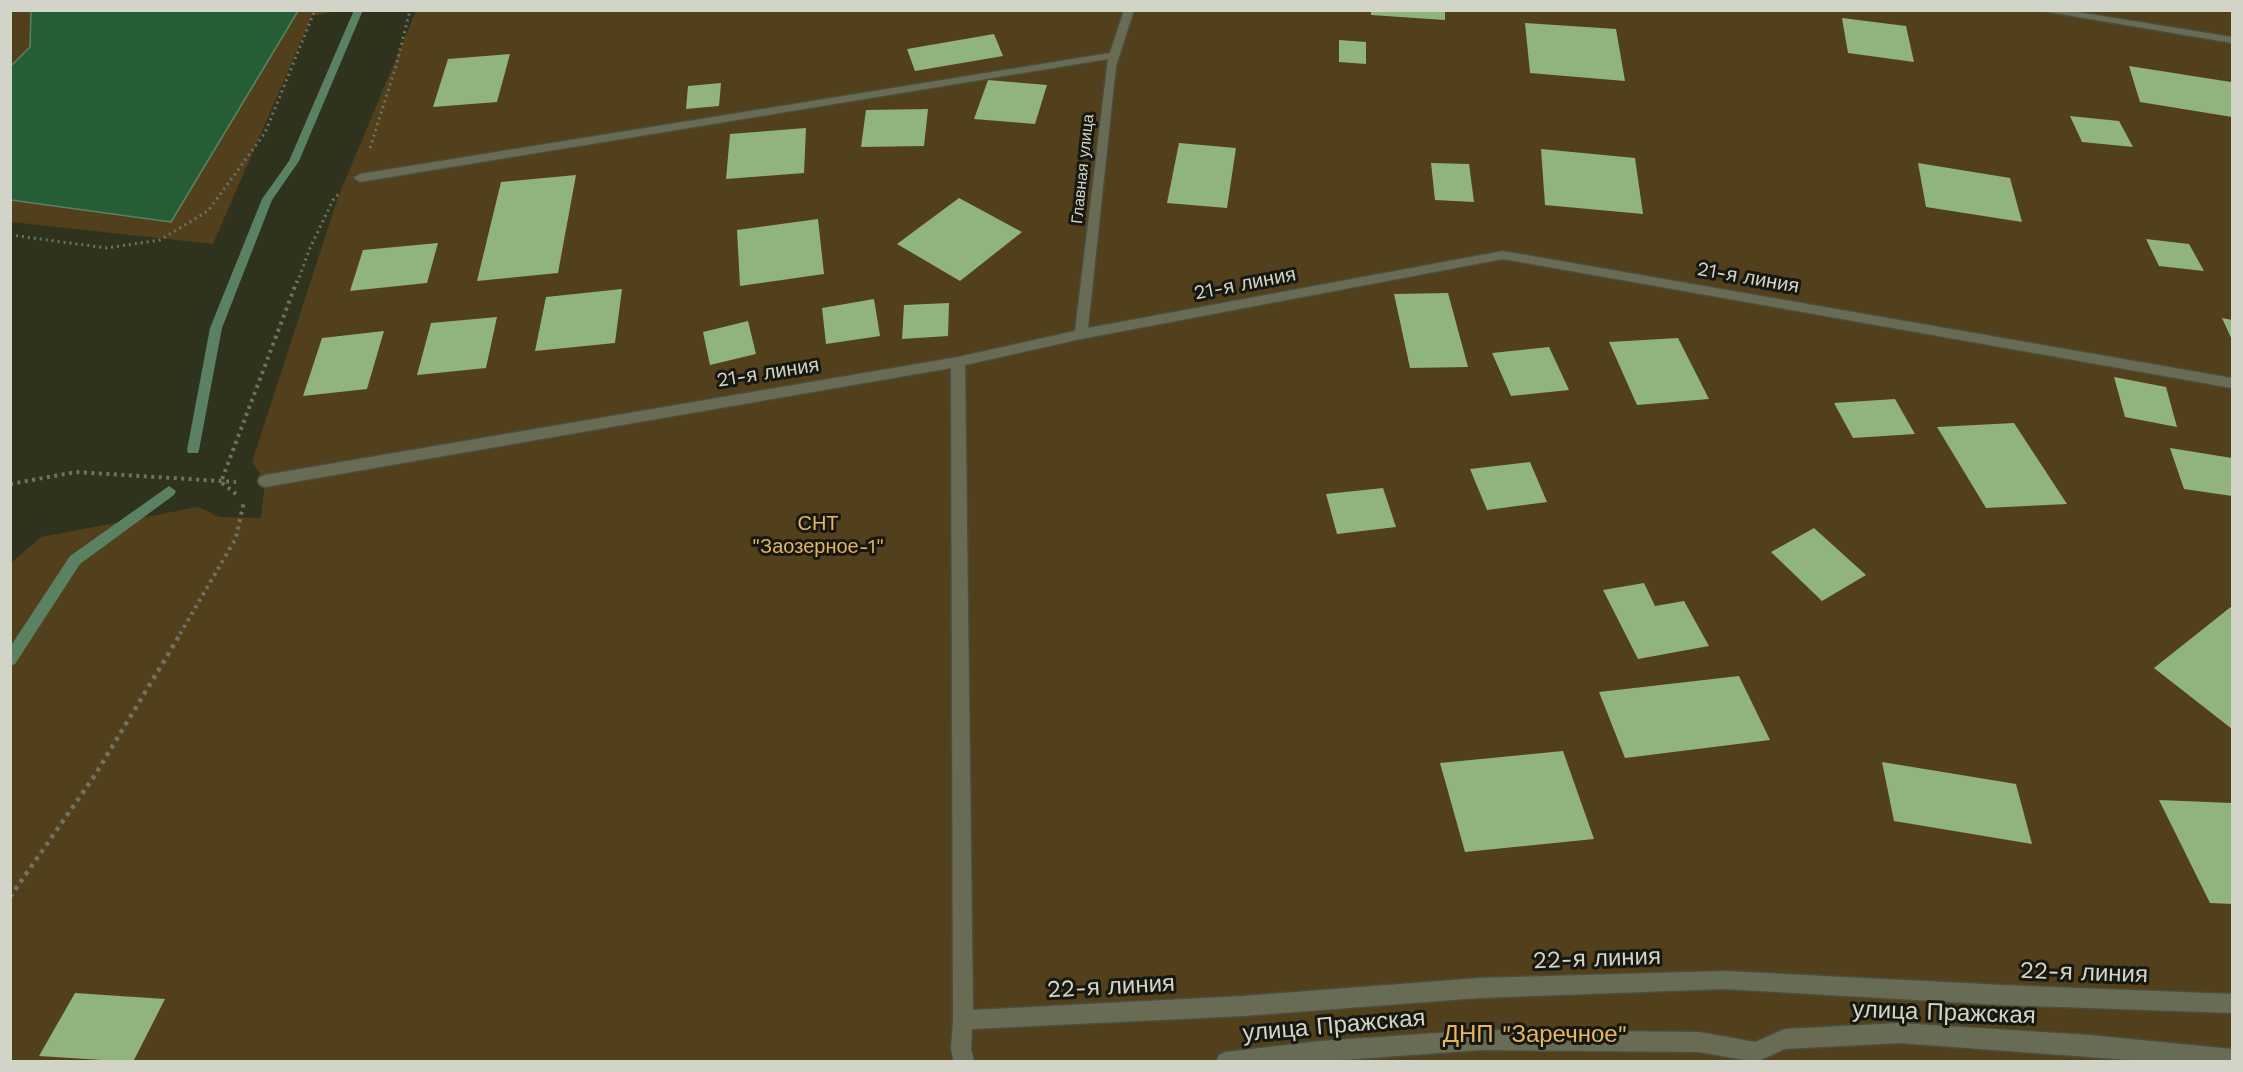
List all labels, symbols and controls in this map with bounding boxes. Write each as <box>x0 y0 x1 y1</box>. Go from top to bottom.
street label: Главная улица <box>1068 113 1098 225</box>
street label: 21-я линия <box>1695 257 1801 299</box>
street label: 21-я линия <box>1192 262 1298 306</box>
street label: 21-я линия <box>715 353 821 393</box>
park label: СНТ "Заозерное-1" <box>752 512 884 559</box>
street label: 22-я линия <box>1533 942 1661 976</box>
street label: 22-я линия <box>2020 956 2148 990</box>
street label: 22-я линия <box>1046 969 1176 1005</box>
street label: улица Пражская <box>1852 995 2036 1031</box>
street label: улица Пражская <box>1241 1004 1427 1048</box>
park label: ДНП "Заречное" <box>1443 1021 1627 1049</box>

